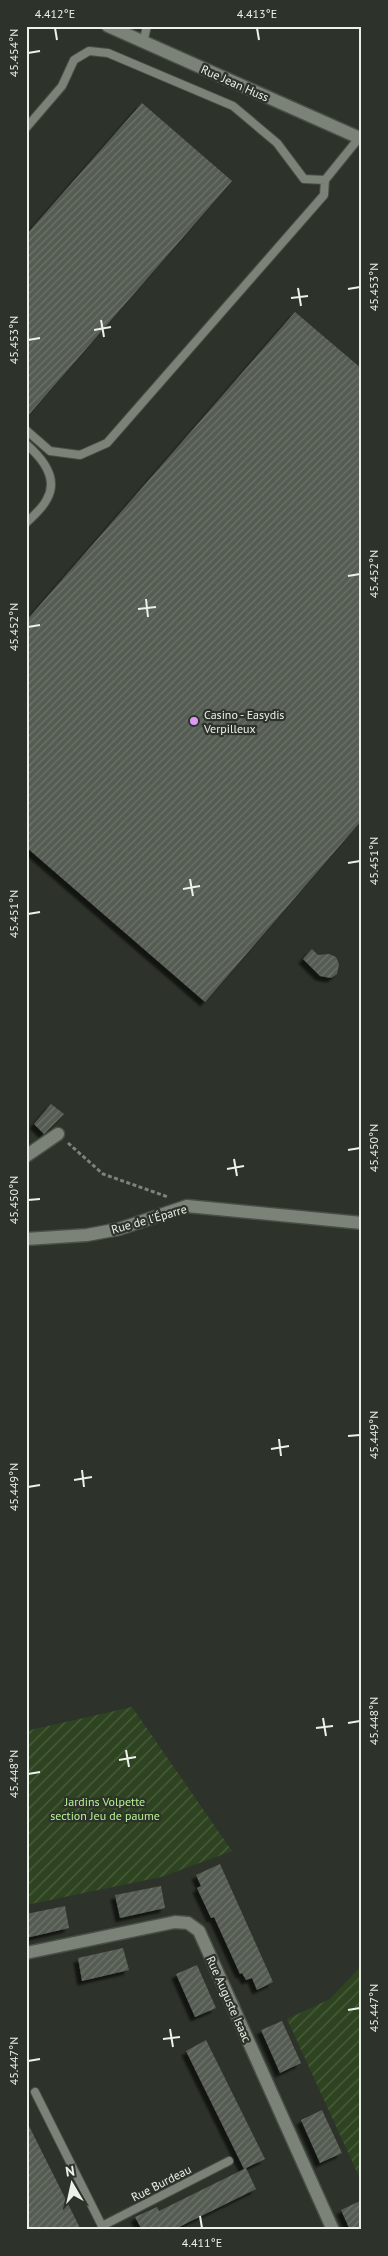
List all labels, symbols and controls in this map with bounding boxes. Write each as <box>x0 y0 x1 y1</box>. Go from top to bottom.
text: 4.412°E <box>35 6 75 21</box>
text: 4.413°E <box>237 6 277 21</box>
text: 45.454°N <box>6 29 21 77</box>
street label: Rue Jean Huss <box>199 61 271 105</box>
text: 45.453°N <box>366 263 381 311</box>
text: 45.453°N <box>6 316 21 364</box>
text: 45.452°N <box>366 550 381 598</box>
text: 45.452°N <box>6 603 21 651</box>
place label: Casino - Easydis Verpilleux <box>203 707 284 736</box>
marker: Casino - Easydis Verpilleux <box>188 715 200 727</box>
text: 45.451°N <box>366 837 381 885</box>
text: 45.451°N <box>6 890 21 938</box>
text: 45.450°N <box>366 1124 381 1172</box>
text: 45.450°N <box>6 1176 21 1224</box>
street label: Rue de l'Éparre <box>110 1201 188 1237</box>
text: 45.449°N <box>366 1411 381 1459</box>
text: 45.449°N <box>6 1463 21 1511</box>
text: 45.448°N <box>366 1697 381 1745</box>
text: 45.448°N <box>6 1750 21 1798</box>
park label: Jardins Volpette section Jeu de paume <box>50 1794 160 1823</box>
street label: Rue Auguste Isaac <box>203 1953 255 2045</box>
text: 45.447°N <box>366 1984 381 2032</box>
text: 45.447°N <box>6 2037 21 2085</box>
north arrow <box>48 2158 98 2208</box>
street label: Rue Burdeau <box>128 2161 194 2205</box>
text: N <box>64 2162 76 2181</box>
text: 4.411°E <box>182 2235 222 2250</box>

